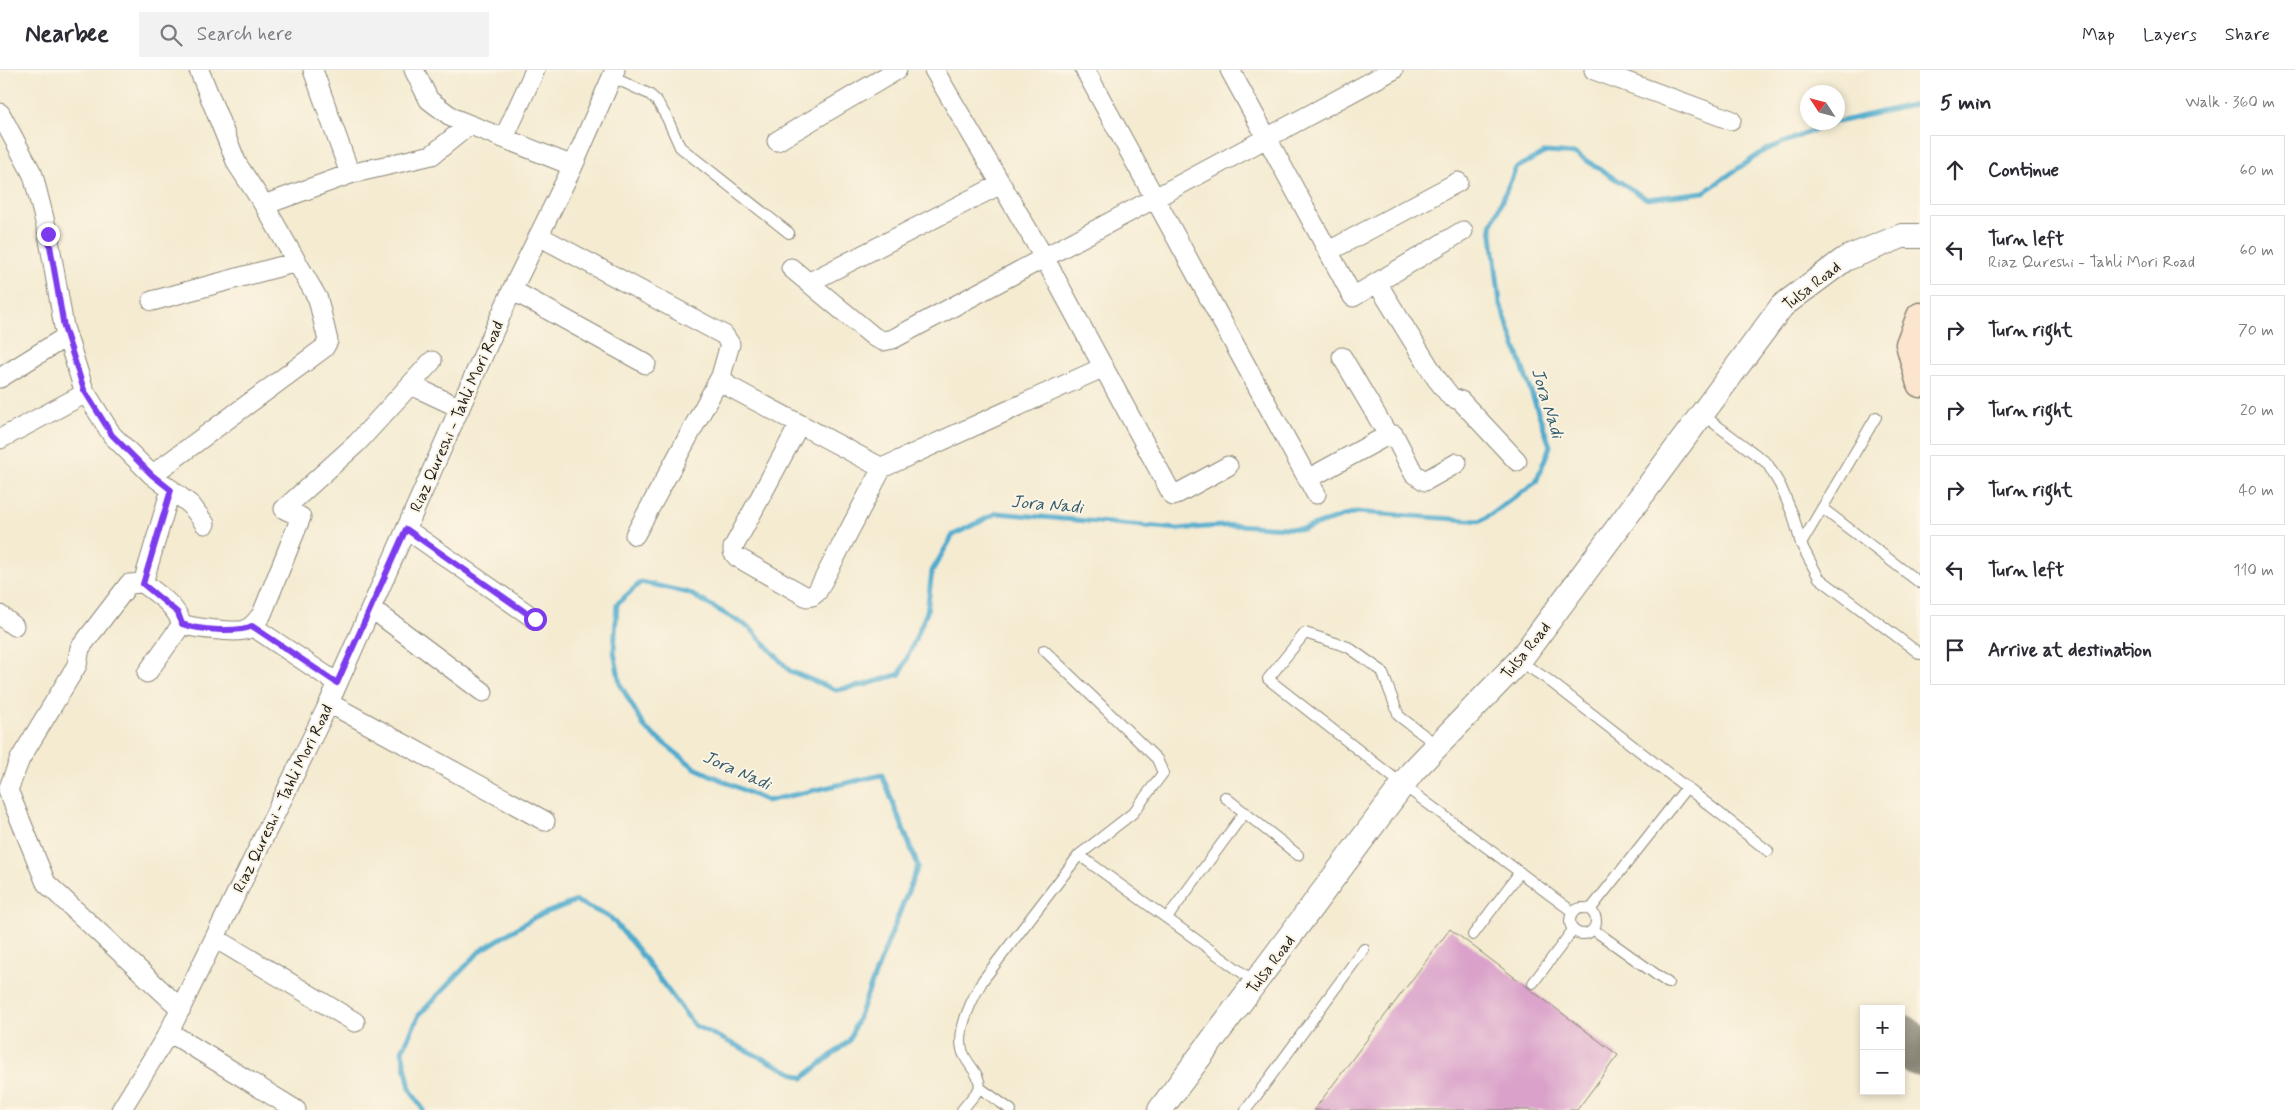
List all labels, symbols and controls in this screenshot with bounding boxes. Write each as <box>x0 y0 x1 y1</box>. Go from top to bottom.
search box <box>139 12 489 57</box>
text: Nearbee <box>25 19 109 50</box>
icon: search <box>157 21 185 49</box>
text: Search here <box>197 22 293 47</box>
text: Map <box>2082 23 2115 47</box>
text: Layers <box>2143 23 2197 47</box>
text: Share <box>2225 23 2270 47</box>
north arrow <box>1800 85 1845 130</box>
text: 5 min <box>1940 89 1992 117</box>
text: Walk · 360 m <box>2185 92 2275 113</box>
icon: ahead <box>1941 156 1969 184</box>
text: Continue <box>1988 158 2059 183</box>
text: 60 m <box>2240 160 2274 181</box>
route end <box>37 223 60 246</box>
text: Turn left <box>1988 227 2064 252</box>
icon: left <box>1941 236 1969 264</box>
text: 60 m <box>2240 240 2274 261</box>
text: Riaz Qureshi - Tahli Mori Road <box>1988 252 2195 273</box>
street label: Tulsa Road <box>1779 257 1845 315</box>
icon: right <box>1941 316 1969 344</box>
street label: Riaz Qureshi - Tahli Mori Road <box>406 318 509 515</box>
text: Turn right <box>1988 318 2072 343</box>
text: 70 m <box>2238 320 2274 341</box>
water label: Jora Nadi <box>1525 365 1570 443</box>
icon: right <box>1941 396 1969 424</box>
text: Turn right <box>1988 398 2072 423</box>
text: 20 m <box>2240 400 2274 421</box>
icon: right <box>1941 476 1969 504</box>
text: Turn right <box>1988 478 2072 503</box>
text: 40 m <box>2238 480 2274 501</box>
water label: Jora Nadi <box>1010 490 1086 520</box>
icon: left <box>1941 556 1969 584</box>
text: Turn left <box>1988 558 2064 583</box>
text: 110 m <box>2233 560 2274 581</box>
route start <box>524 608 547 631</box>
street label: Tulsa Road <box>1497 618 1556 684</box>
icon: arrive <box>1941 636 1969 664</box>
text: Arrive at destination <box>1988 638 2152 663</box>
street label: Riaz Qureshi - Tahli Mori Road <box>229 701 338 896</box>
water label: Jora Nadi <box>699 745 776 797</box>
street label: Tulsa Road <box>1242 931 1300 998</box>
map controls <box>1860 1005 1905 1095</box>
button: + <box>1860 1005 1905 1050</box>
button: − <box>1860 1050 1905 1095</box>

